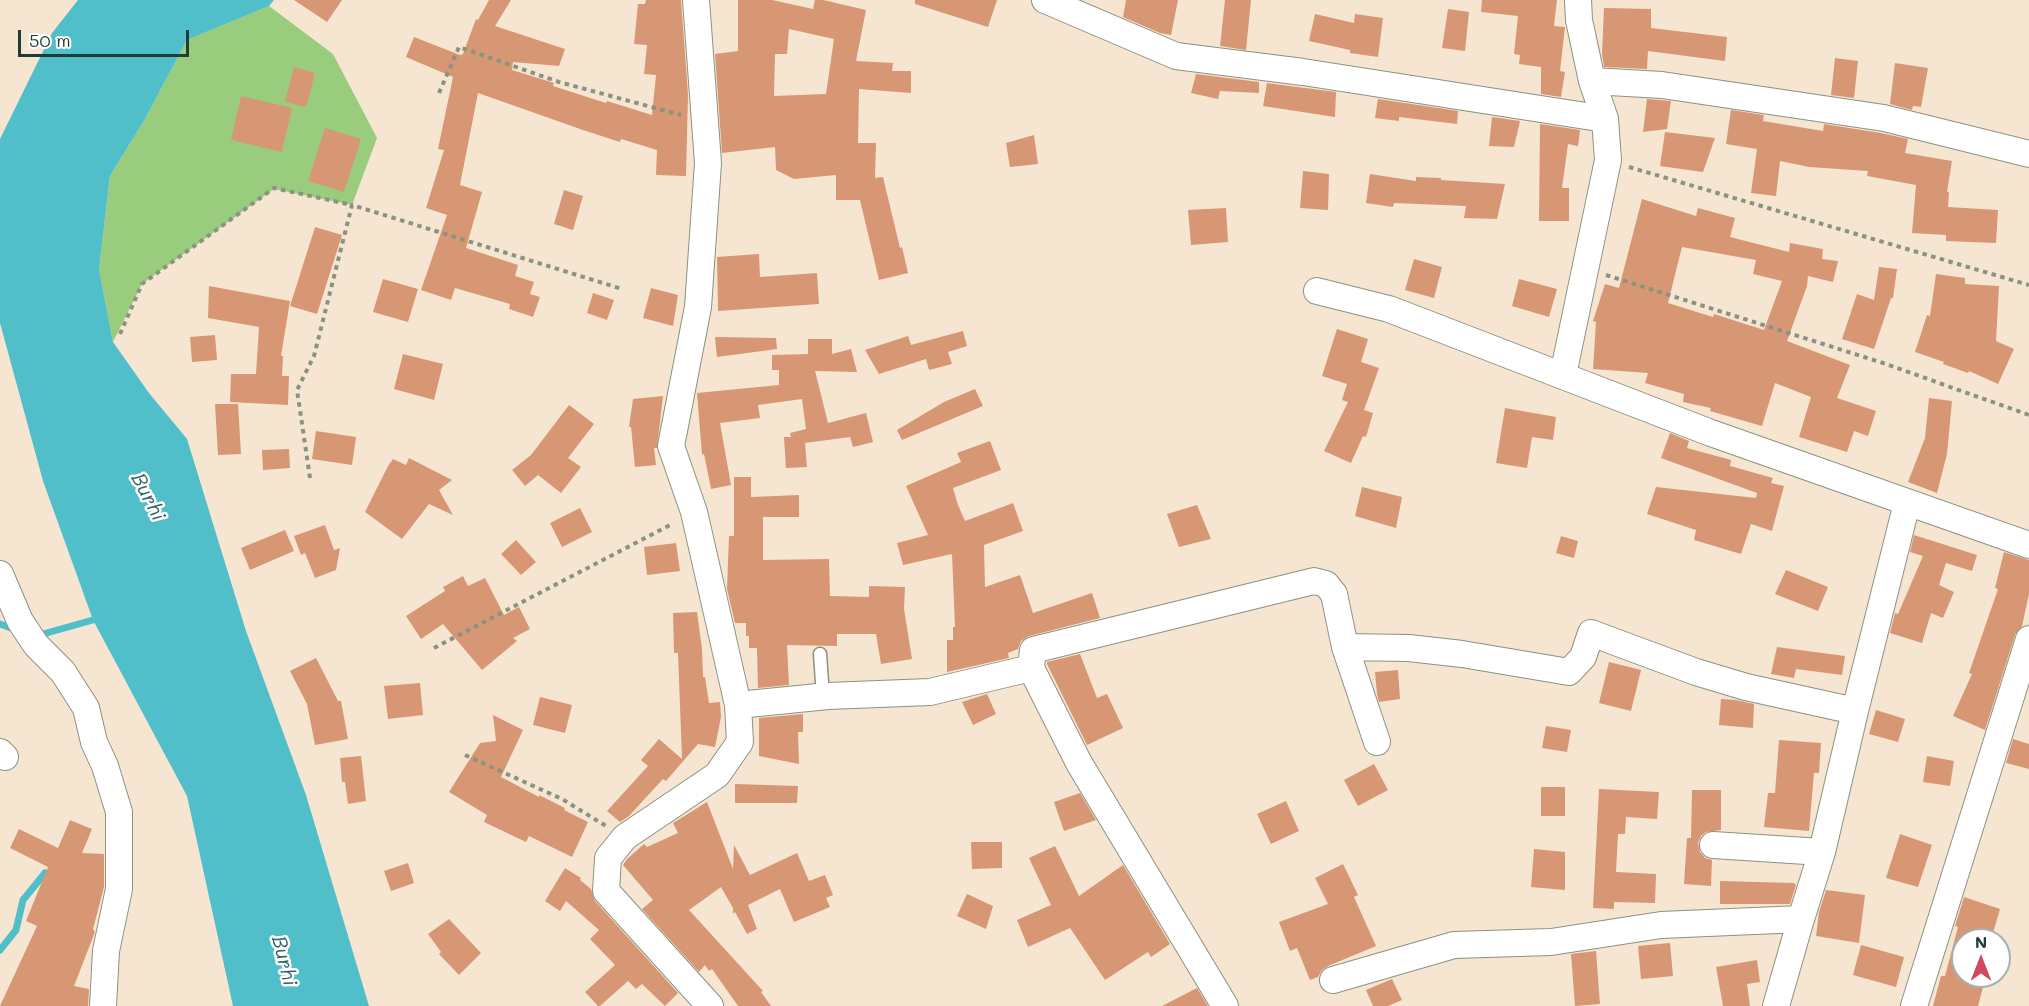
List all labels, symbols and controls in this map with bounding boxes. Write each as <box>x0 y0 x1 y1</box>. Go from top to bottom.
scale bar <box>21 18 192 56</box>
text: 50 m <box>29 28 71 52</box>
water label: Burhi <box>126 469 170 525</box>
north arrow <box>1951 928 2011 988</box>
text: N <box>1975 931 1987 952</box>
water label: Burhi <box>266 933 302 989</box>

